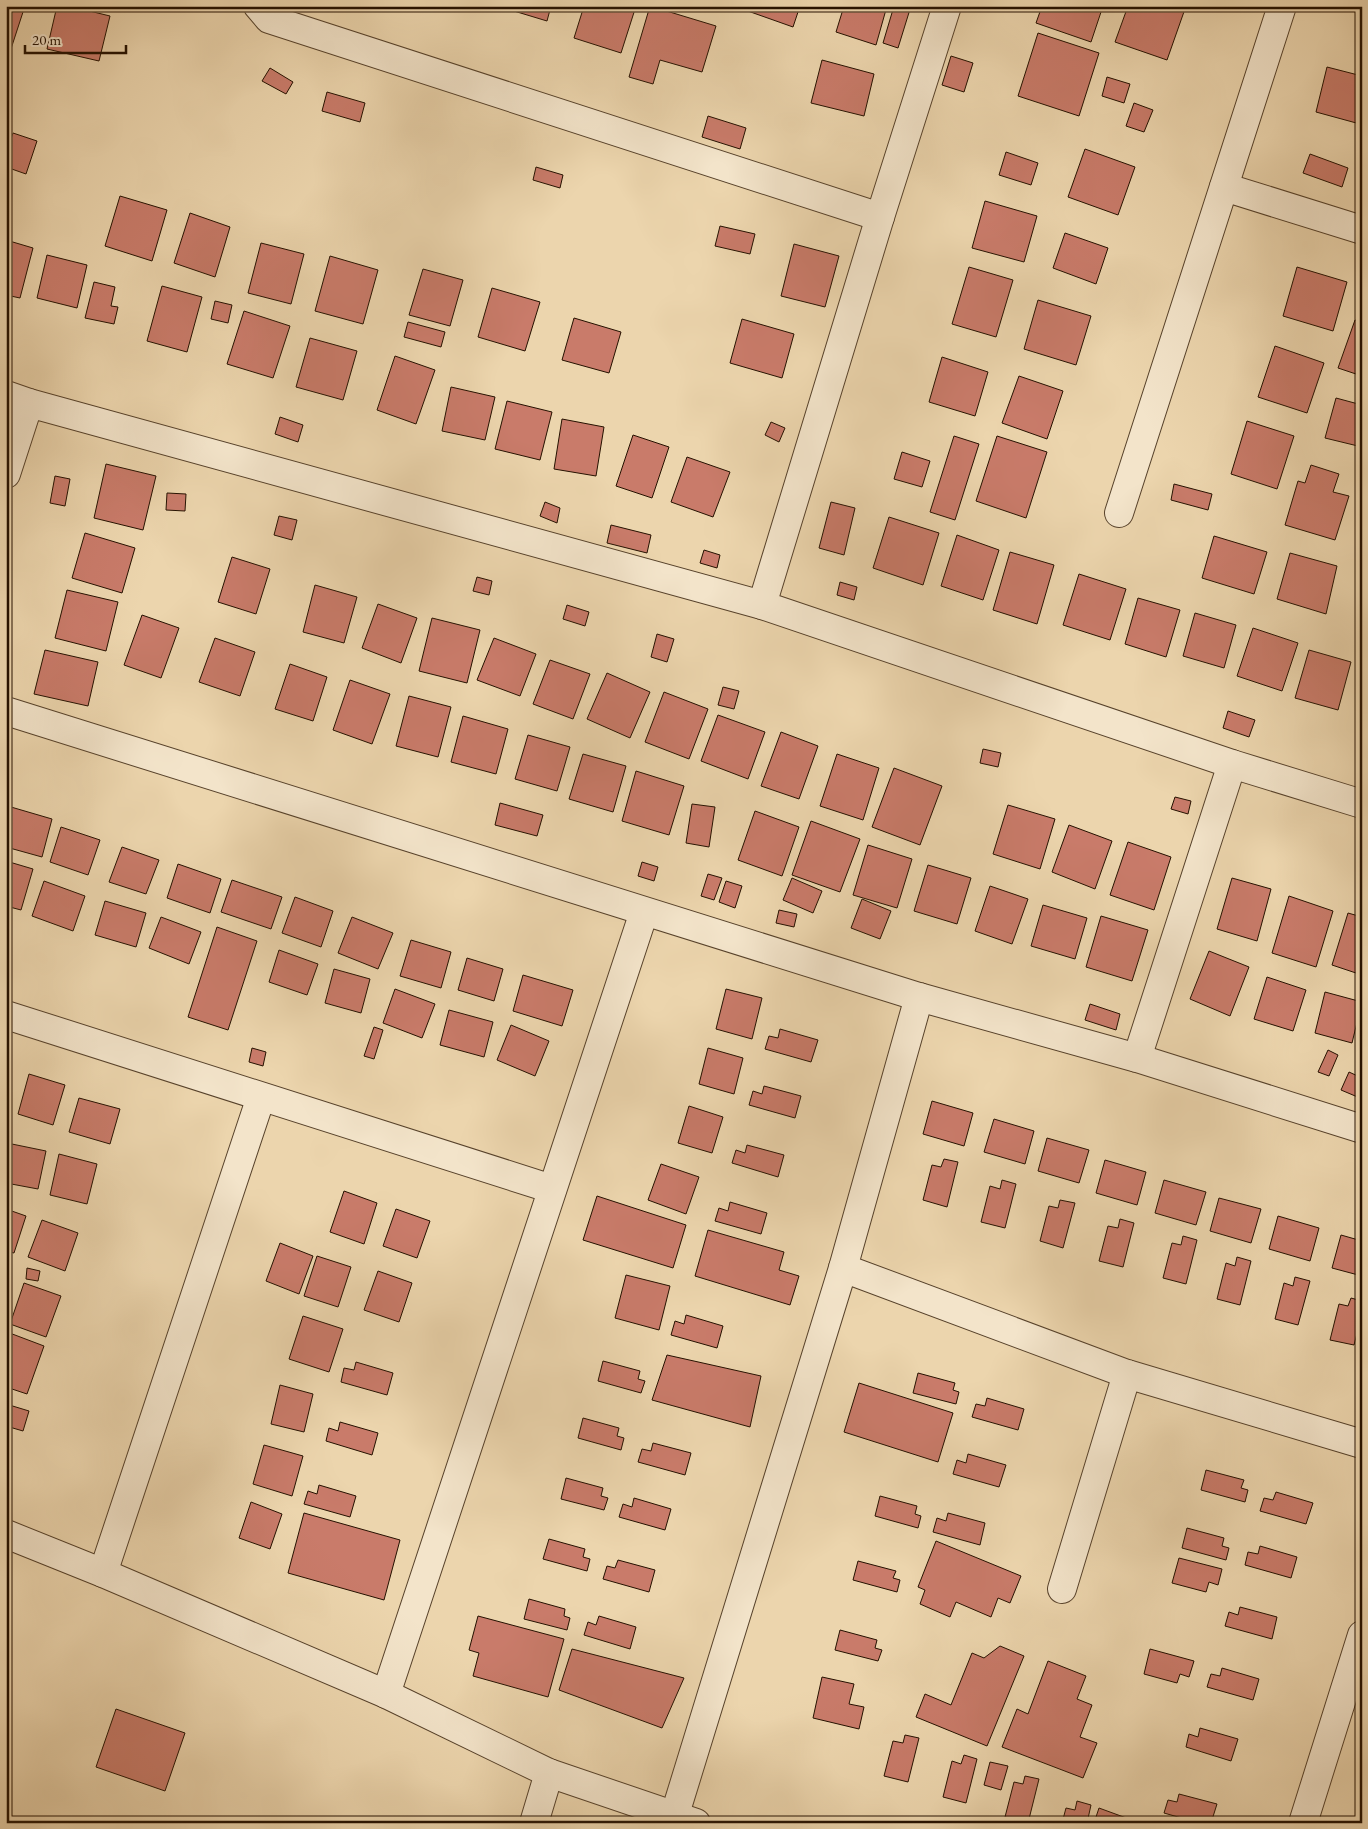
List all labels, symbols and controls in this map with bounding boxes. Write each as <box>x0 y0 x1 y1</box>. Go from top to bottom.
scale bar <box>25 22 126 54</box>
text: 20 m <box>32 30 61 49</box>

